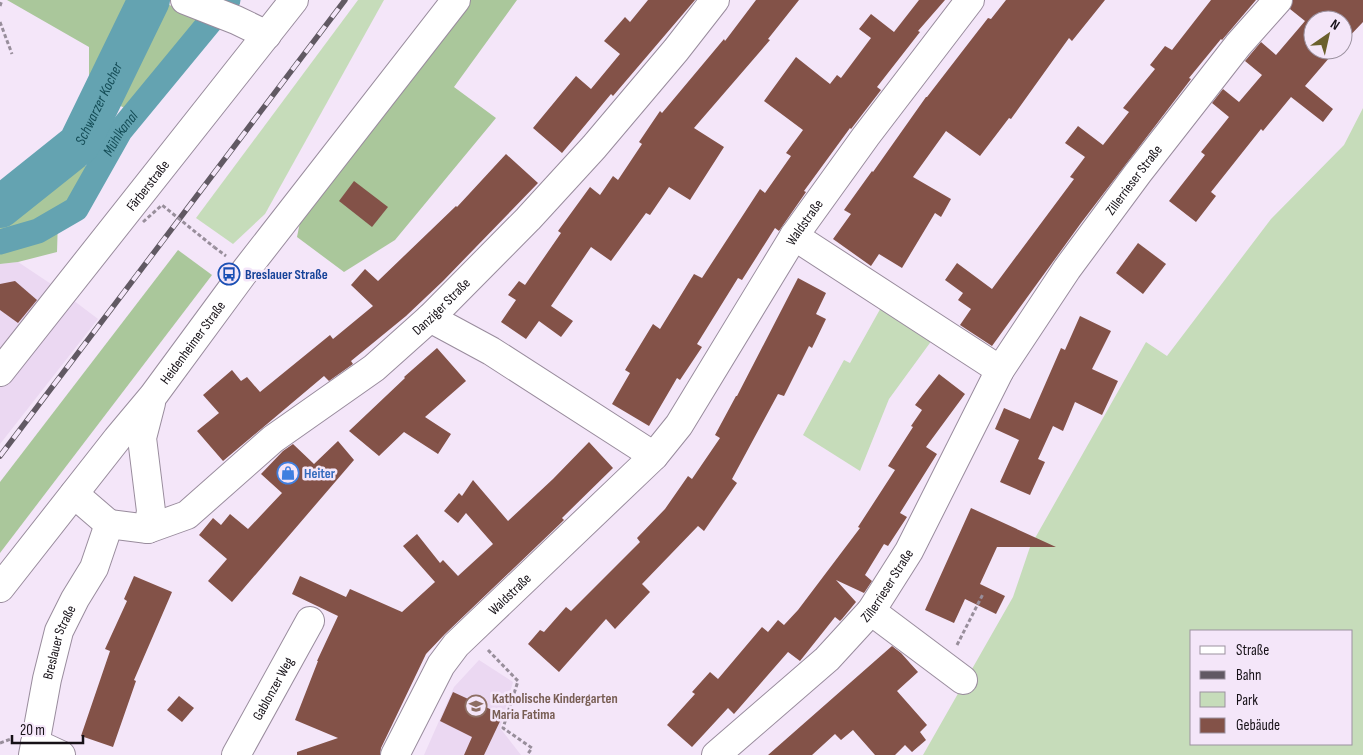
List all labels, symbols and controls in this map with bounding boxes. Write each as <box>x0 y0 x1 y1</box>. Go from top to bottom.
north arrow <box>1303 10 1353 60</box>
text: N <box>1327 15 1343 34</box>
water label: Schwarzer Kocher <box>71 59 128 148</box>
water label: Mühlkanal <box>99 106 143 160</box>
street label: Zillerrieser Straße <box>1102 142 1166 218</box>
street label: Färberstraße <box>123 157 173 214</box>
street label: Waldstraße <box>782 196 827 249</box>
bus stop icon: Breslauer Straße <box>217 262 241 286</box>
place label: Breslauer Straße <box>245 266 328 283</box>
street label: Danziger Straße <box>409 275 474 339</box>
street label: Heidenheimer Straße <box>157 298 229 388</box>
shop icon: Heiter <box>276 461 300 485</box>
place label: Heiter <box>304 465 336 482</box>
street label: Zillerrieser Straße <box>857 546 917 626</box>
street label: Waldstraße <box>485 570 535 619</box>
street label: Breslauer Straße <box>39 602 80 681</box>
legend <box>1190 630 1353 745</box>
text: Straße <box>1236 641 1269 660</box>
street label: Gablonzer Weg <box>249 654 298 723</box>
text: Bahn <box>1236 666 1261 685</box>
place label: Katholische Kindergarten Maria Fatima <box>492 690 618 723</box>
text: Park <box>1236 691 1258 710</box>
school or university icon: Katholische Kindergarten Maria Fatima <box>464 694 488 718</box>
scale bar <box>12 712 84 744</box>
text: Gebäude <box>1236 716 1280 735</box>
text: 20 m <box>20 721 45 740</box>

